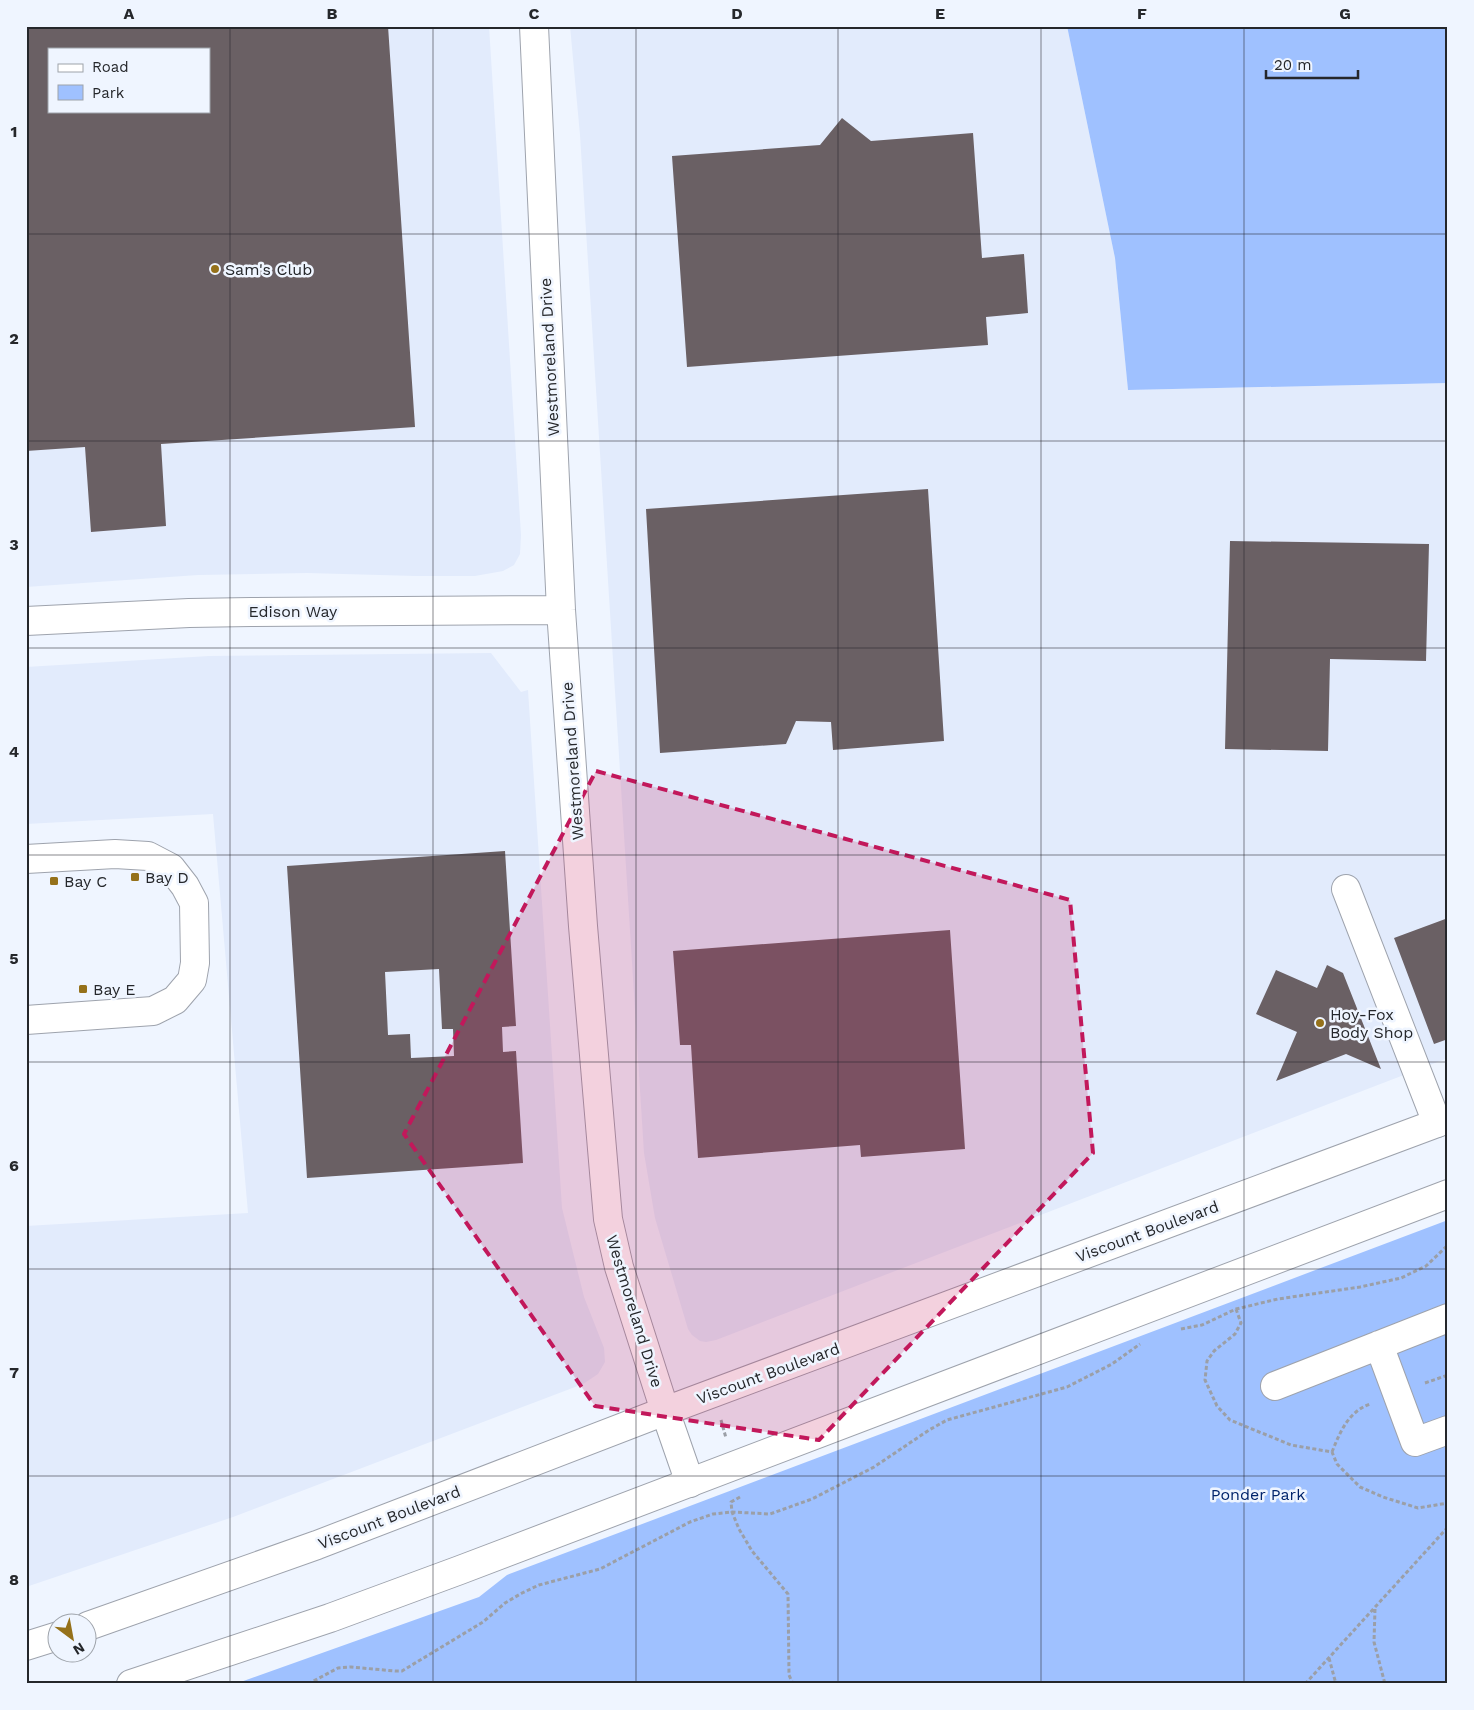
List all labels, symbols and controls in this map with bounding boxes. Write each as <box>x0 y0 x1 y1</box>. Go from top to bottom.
text: A <box>124 4 135 23</box>
text: B <box>327 4 338 23</box>
text: C <box>529 4 540 23</box>
text: D <box>731 4 743 23</box>
text: E <box>935 4 945 23</box>
text: F <box>1137 4 1147 23</box>
text: G <box>1339 4 1351 23</box>
legend <box>48 48 210 112</box>
scale bar <box>1266 48 1359 80</box>
text: 20 m <box>1274 56 1312 74</box>
text: Road <box>92 58 129 76</box>
text: Park <box>92 84 125 102</box>
text: 1 <box>11 122 17 141</box>
place label: Sam's Club <box>225 260 312 279</box>
marker: Sam's Club <box>209 263 221 275</box>
street label: Westmoreland Drive <box>536 277 563 437</box>
text: 2 <box>9 329 19 348</box>
text: 3 <box>9 535 19 554</box>
street label: Edison Way <box>249 602 338 621</box>
street label: Westmoreland Drive <box>557 681 588 841</box>
text: 4 <box>9 742 19 761</box>
place label: Bay D <box>145 868 189 887</box>
marker: Bay D <box>129 871 141 883</box>
place label: Bay C <box>64 872 107 891</box>
marker: Bay C <box>48 875 60 887</box>
text: 5 <box>9 949 19 968</box>
place label: Bay E <box>93 980 136 999</box>
marker: Bay E <box>77 983 89 995</box>
place label: Hoy-Fox Body Shop <box>1330 1005 1413 1042</box>
marker: Hoy-Fox Body Shop <box>1314 1017 1326 1029</box>
text: 6 <box>9 1156 19 1175</box>
street label: Viscount Boulevard <box>1073 1197 1221 1266</box>
street label: Westmoreland Drive <box>602 1232 667 1390</box>
street label: Viscount Boulevard <box>694 1339 842 1408</box>
text: 7 <box>9 1363 19 1382</box>
street label: Viscount Boulevard <box>315 1482 463 1553</box>
park label: Ponder Park <box>1211 1485 1305 1504</box>
text: 8 <box>9 1570 19 1589</box>
north arrow <box>48 1612 98 1662</box>
text: N <box>70 1639 88 1659</box>

